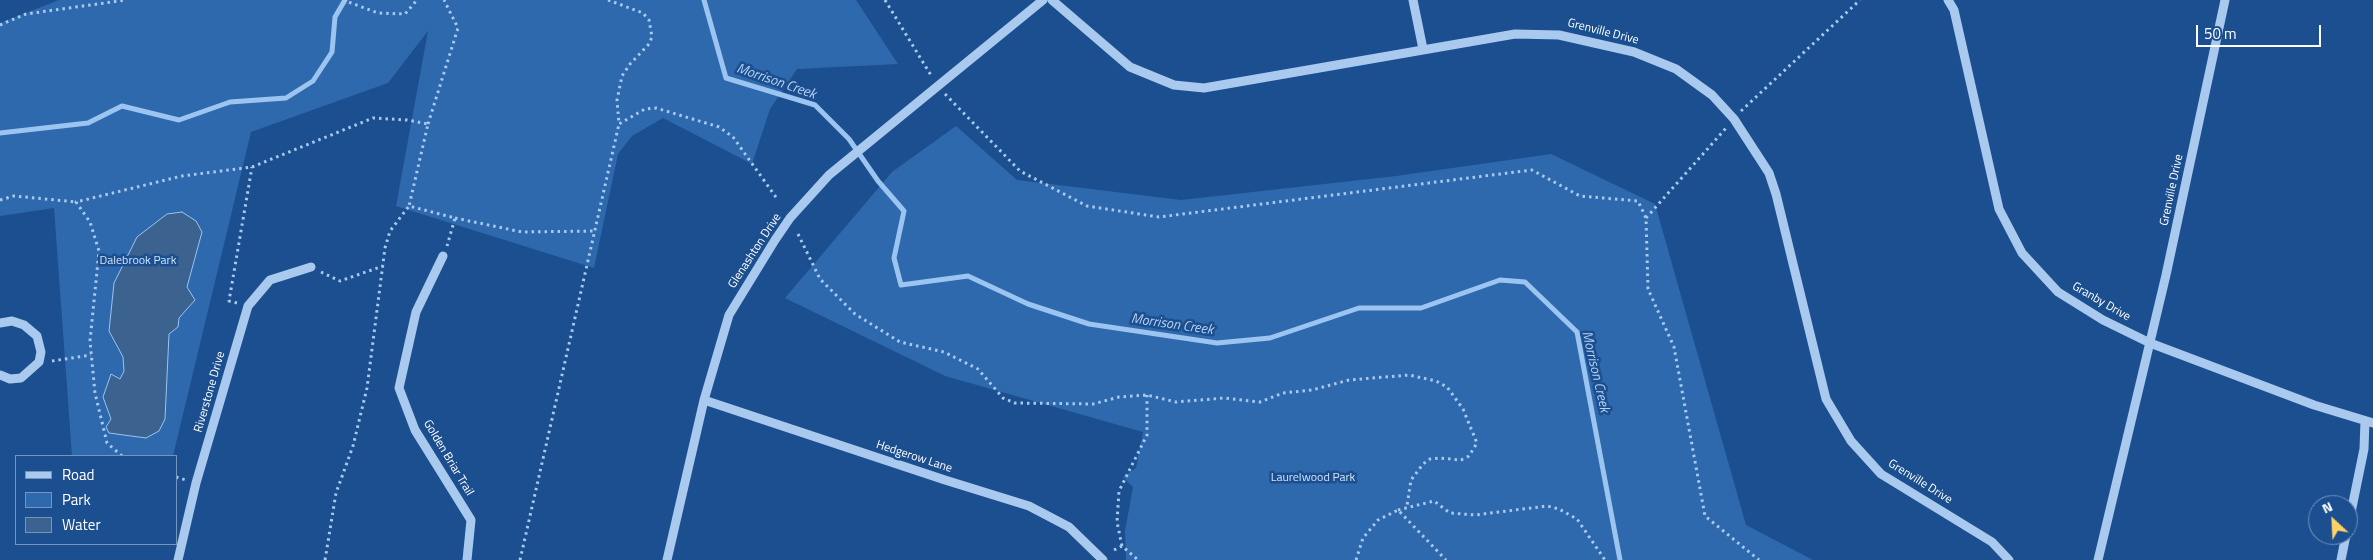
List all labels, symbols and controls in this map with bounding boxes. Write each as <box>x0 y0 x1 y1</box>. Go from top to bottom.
scale bar <box>2198 15 2323 47</box>
street label: Grenville Drive <box>1566 16 1640 48</box>
text: 50 m <box>2204 22 2237 45</box>
water label: Morrison Creek <box>734 61 818 103</box>
street label: Grenville Drive <box>2157 153 2187 227</box>
street label: Glenashton Drive <box>725 211 785 291</box>
park label: Dalebrook Park <box>100 254 176 268</box>
street label: Granby Drive <box>2069 280 2133 324</box>
water label: Morrison Creek <box>1130 311 1214 339</box>
water label: Morrison Creek <box>1577 330 1613 414</box>
street label: Riverstone Drive <box>192 350 228 434</box>
street label: Golden Briar Trail <box>420 418 476 498</box>
street label: Hedgerow Lane <box>874 438 954 476</box>
legend <box>15 455 178 545</box>
street label: Grenville Drive <box>1885 457 1955 507</box>
text: Road <box>62 463 94 486</box>
park label: Laurelwood Park <box>1271 471 1355 485</box>
text: Park <box>62 488 91 511</box>
north arrow <box>2308 495 2358 545</box>
text: N <box>2318 495 2336 518</box>
text: Water <box>62 513 101 536</box>

